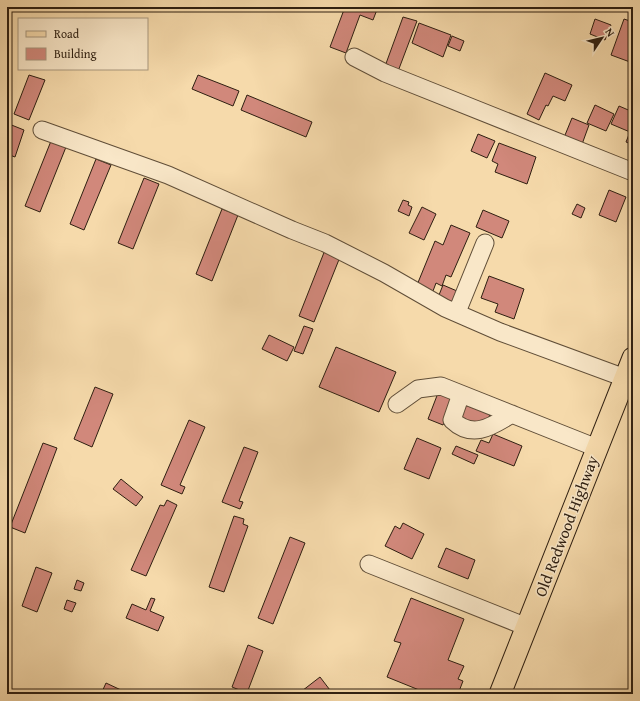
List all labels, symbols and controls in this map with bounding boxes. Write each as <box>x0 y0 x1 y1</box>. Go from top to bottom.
legend <box>18 18 148 70</box>
north arrow <box>582 18 622 58</box>
text: Road <box>54 25 80 42</box>
text: N <box>602 25 619 40</box>
text: Building <box>54 45 97 62</box>
street label: Old Redwood Highway <box>528 452 604 600</box>

